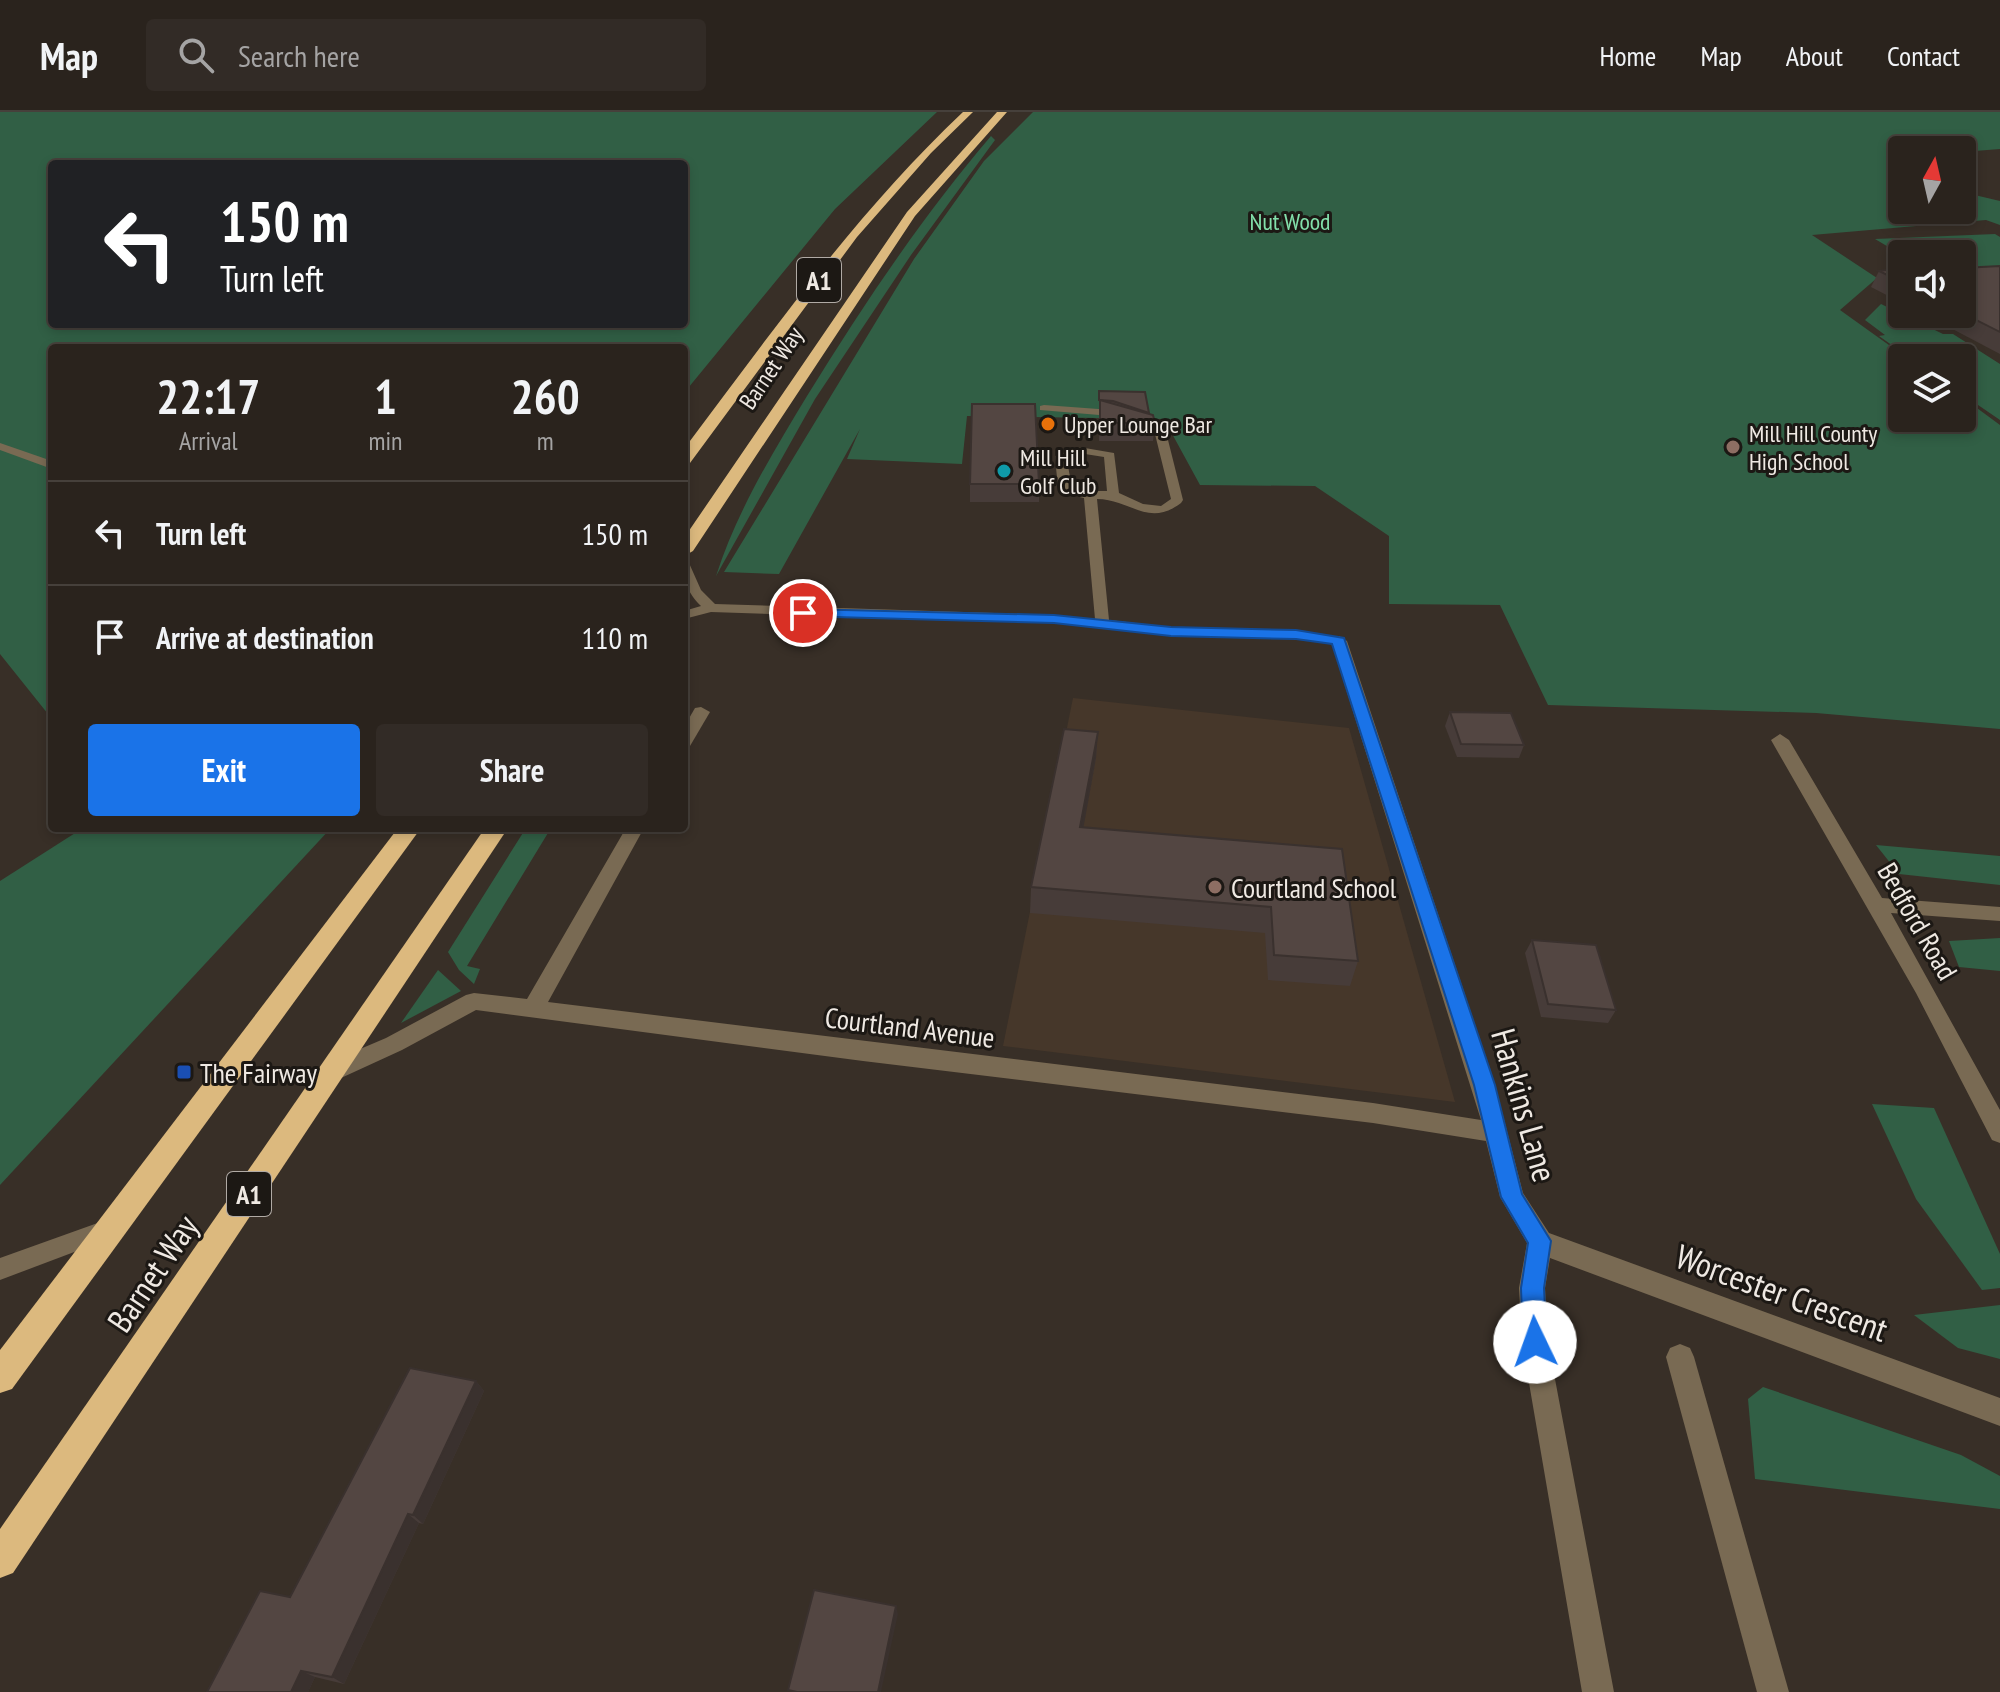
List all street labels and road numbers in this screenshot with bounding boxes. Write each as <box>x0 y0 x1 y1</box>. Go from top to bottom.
road number: A1 <box>797 258 841 302</box>
street label: Barnet Way <box>732 321 810 415</box>
street label: Bedford Road <box>1870 856 1966 986</box>
street label: Courtland Avenue <box>823 998 997 1056</box>
street label: Hankins Lane <box>1482 1023 1568 1187</box>
road number: A1 <box>227 1172 271 1216</box>
street label: Barnet Way <box>97 1206 207 1340</box>
street label: Worcester Crescent <box>1670 1233 1895 1351</box>

